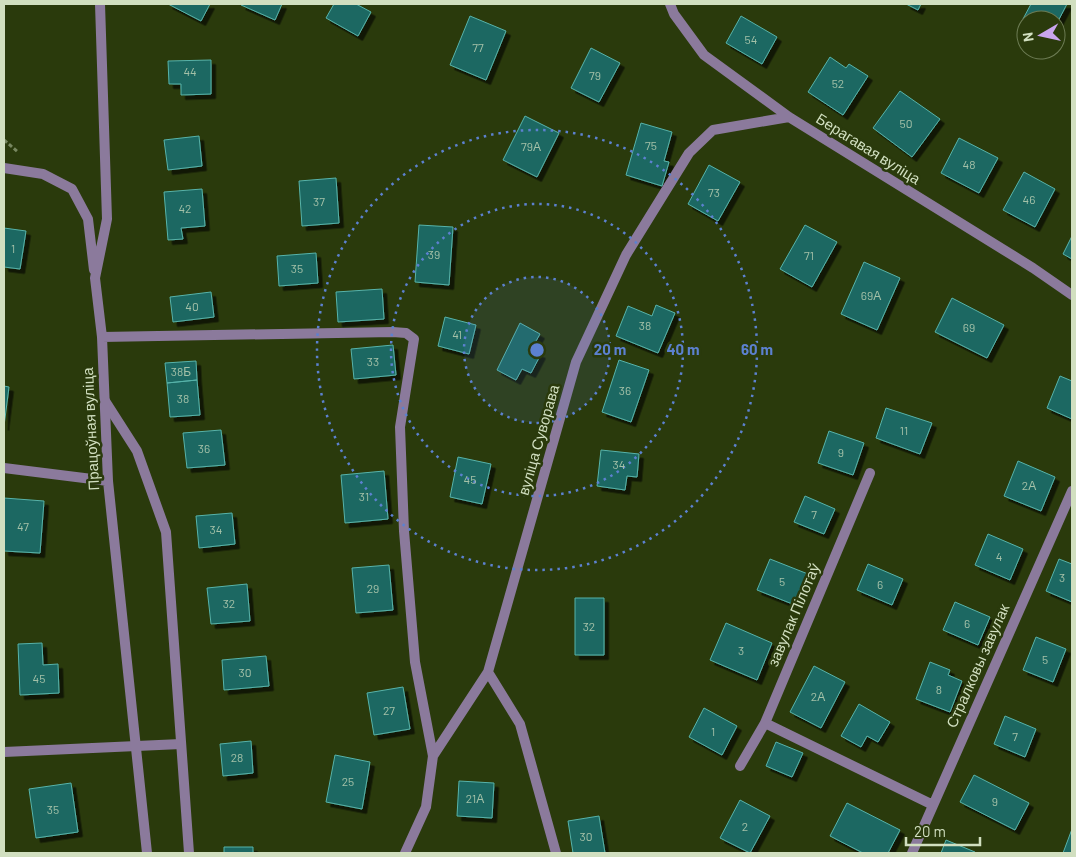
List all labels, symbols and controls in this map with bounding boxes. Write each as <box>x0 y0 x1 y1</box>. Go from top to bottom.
north arrow <box>1016 10 1066 60</box>
text: N <box>1019 31 1037 43</box>
house number: 54 <box>745 32 757 46</box>
house number: 77 <box>472 40 484 54</box>
house number: 44 <box>183 64 197 78</box>
house number: 79 <box>589 68 601 82</box>
house number: 52 <box>832 76 844 90</box>
street label: Берагавая вуліца <box>813 109 925 188</box>
house number: 50 <box>900 116 912 130</box>
house number: 75 <box>645 138 657 152</box>
house number: 79А <box>521 139 541 153</box>
house number: 48 <box>963 157 975 171</box>
house number: 73 <box>708 185 720 199</box>
house number: 46 <box>1023 192 1035 206</box>
house number: 37 <box>313 194 325 208</box>
house number: 42 <box>178 201 192 215</box>
house number: 1 <box>11 241 15 255</box>
house number: 39 <box>428 247 440 261</box>
house number: 71 <box>804 248 814 262</box>
house number: 35 <box>291 261 303 275</box>
house number: 69А <box>861 288 881 302</box>
house number: 40 <box>185 299 199 313</box>
house number: 38 <box>639 318 651 332</box>
house number: 69 <box>963 320 975 334</box>
house number: 41 <box>452 327 462 341</box>
text: 20 m <box>594 340 626 358</box>
text: 40 m <box>666 340 700 358</box>
text: 60 m <box>741 340 773 358</box>
centre of rings <box>528 341 546 359</box>
house number: 33 <box>367 354 379 368</box>
house number: 38Б <box>171 364 191 378</box>
street label: Працоўная вуліца <box>78 366 102 491</box>
street label: вуліца Суворава <box>514 382 563 497</box>
house number: 36 <box>619 383 631 397</box>
house number: 38 <box>177 391 189 405</box>
house number: 11 <box>900 423 908 437</box>
house number: 36 <box>198 441 210 455</box>
house number: 9 <box>838 445 844 459</box>
house number: 34 <box>613 457 625 471</box>
house number: 45 <box>464 472 476 486</box>
house number: 2А <box>1022 478 1036 492</box>
house number: 31 <box>359 489 369 503</box>
house number: 7 <box>811 507 817 521</box>
house number: 47 <box>17 519 29 533</box>
house number: 34 <box>210 522 222 536</box>
house number: 4 <box>996 549 1002 563</box>
street label: завулак Пілотаў <box>763 560 823 669</box>
house number: 3 <box>1059 570 1065 584</box>
house number: 5 <box>779 574 785 588</box>
house number: 6 <box>877 577 883 591</box>
house number: 29 <box>367 581 379 595</box>
house number: 32 <box>223 596 235 610</box>
street label: Стралковы завулак <box>942 600 1013 730</box>
house number: 6 <box>964 616 970 630</box>
house number: 32 <box>583 619 595 633</box>
house number: 3 <box>738 643 744 657</box>
house number: 5 <box>1042 652 1048 666</box>
house number: 30 <box>239 665 251 679</box>
house number: 45 <box>33 671 45 685</box>
house number: 8 <box>936 682 942 696</box>
house number: 2А <box>811 689 825 703</box>
house number: 27 <box>383 703 395 717</box>
house number: 1 <box>711 724 715 738</box>
house number: 7 <box>1012 729 1018 743</box>
house number: 28 <box>231 750 243 764</box>
house number: 25 <box>342 774 354 788</box>
house number: 21А <box>466 791 484 805</box>
house number: 9 <box>992 794 998 808</box>
house number: 35 <box>47 802 59 816</box>
scale bar <box>906 814 980 846</box>
house number: 2 <box>742 819 748 833</box>
text: 20 m <box>914 822 946 840</box>
house number: 30 <box>580 829 592 843</box>

